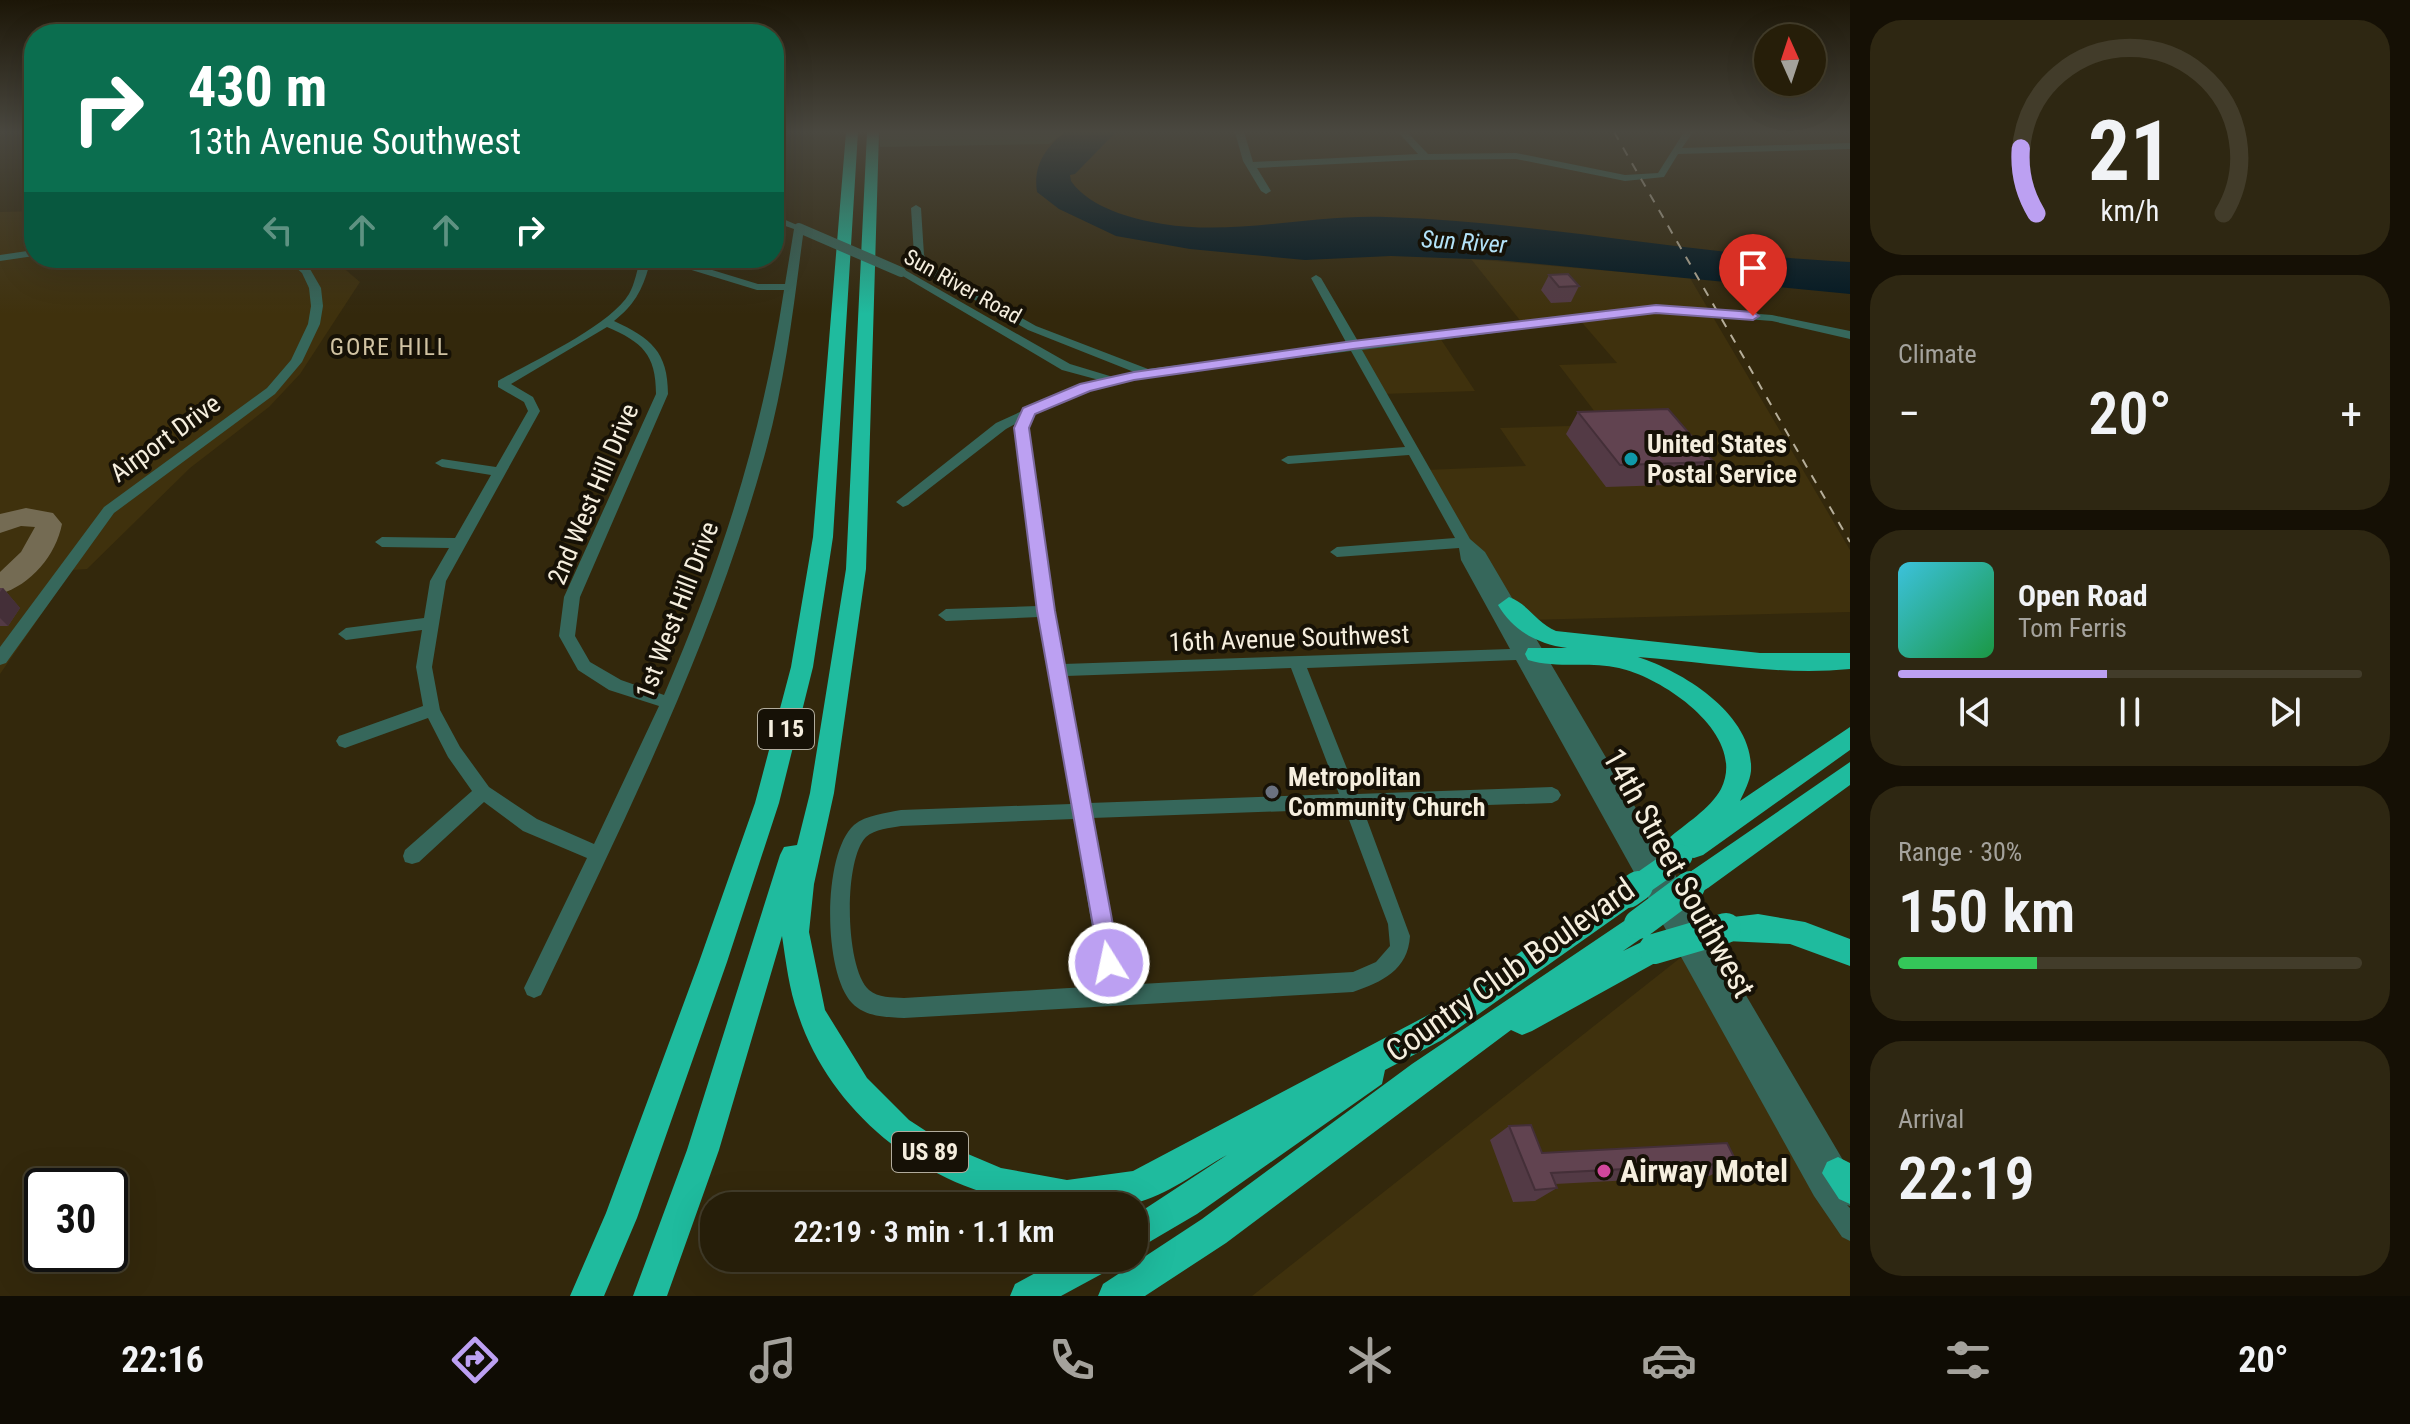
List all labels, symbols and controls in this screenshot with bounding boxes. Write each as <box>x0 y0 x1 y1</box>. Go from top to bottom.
north arrow <box>1754 24 1826 96</box>
map controls <box>1754 24 1826 96</box>
text: 430 m <box>188 54 327 120</box>
icon: right <box>56 56 160 160</box>
text: 21 <box>2088 102 2172 199</box>
text: 13th Avenue Southwest <box>188 121 521 163</box>
text: km/h <box>2101 194 2159 228</box>
icon: left <box>256 208 300 252</box>
icon: ahead <box>340 208 384 252</box>
icon: ahead <box>424 208 468 252</box>
icon: right <box>508 208 552 252</box>
water label: Sun River <box>1420 225 1509 259</box>
pin <box>1719 234 1787 316</box>
street label: Sun River Road <box>900 244 1026 329</box>
icon: arrive <box>1731 246 1775 290</box>
district label: GORE HILL <box>330 333 450 361</box>
text: Climate <box>1898 339 1977 369</box>
text: 20° <box>2088 378 2172 449</box>
street label: Airport Drive <box>104 388 226 488</box>
text: − <box>1898 388 1920 440</box>
text: + <box>2340 388 2362 440</box>
street label: 2nd West Hill Drive <box>541 399 645 589</box>
place label: United States Postal Service <box>1647 429 1797 489</box>
marker: United States Postal Service <box>1622 450 1640 468</box>
street label: 1st West Hill Drive <box>629 517 725 703</box>
text: Open Road <box>2018 578 2148 613</box>
text: Tom Ferris <box>2018 613 2127 643</box>
street label: 16th Avenue Southwest <box>1168 619 1410 657</box>
icon: previous <box>1953 690 1997 734</box>
icon: pause <box>2108 690 2152 734</box>
icon: next <box>2263 690 2307 734</box>
road number: I 15 <box>758 709 814 749</box>
street label: 14th Street Southwest <box>1595 742 1763 1004</box>
place label: Metropolitan Community Church <box>1288 762 1486 822</box>
marker: Metropolitan Community Church <box>1263 783 1281 801</box>
text: Range · 30% <box>1898 837 2022 867</box>
street label: Country Club Boulevard <box>1378 870 1642 1070</box>
text: 150 km <box>1898 876 2075 947</box>
position arrow <box>1067 921 1151 1005</box>
text: Arrival <box>1898 1104 1964 1134</box>
road number: US 89 <box>892 1132 968 1172</box>
text: 22:19 <box>1898 1143 2035 1214</box>
place label: Airway Motel <box>1620 1152 1788 1190</box>
marker: Airway Motel <box>1595 1162 1613 1180</box>
speed limit sign: 30 <box>24 1168 128 1272</box>
text: 22:19 · 3 min · 1.1 km <box>794 1214 1055 1249</box>
icon: directions <box>447 1332 503 1388</box>
icon: music <box>745 1332 801 1388</box>
icon: phone <box>1044 1332 1100 1388</box>
icon: climate <box>1342 1332 1398 1388</box>
icon: car <box>1641 1332 1697 1388</box>
icon: filters <box>1940 1332 1996 1388</box>
text: 22:16 <box>121 1339 204 1381</box>
text: 20° <box>2238 1339 2289 1381</box>

